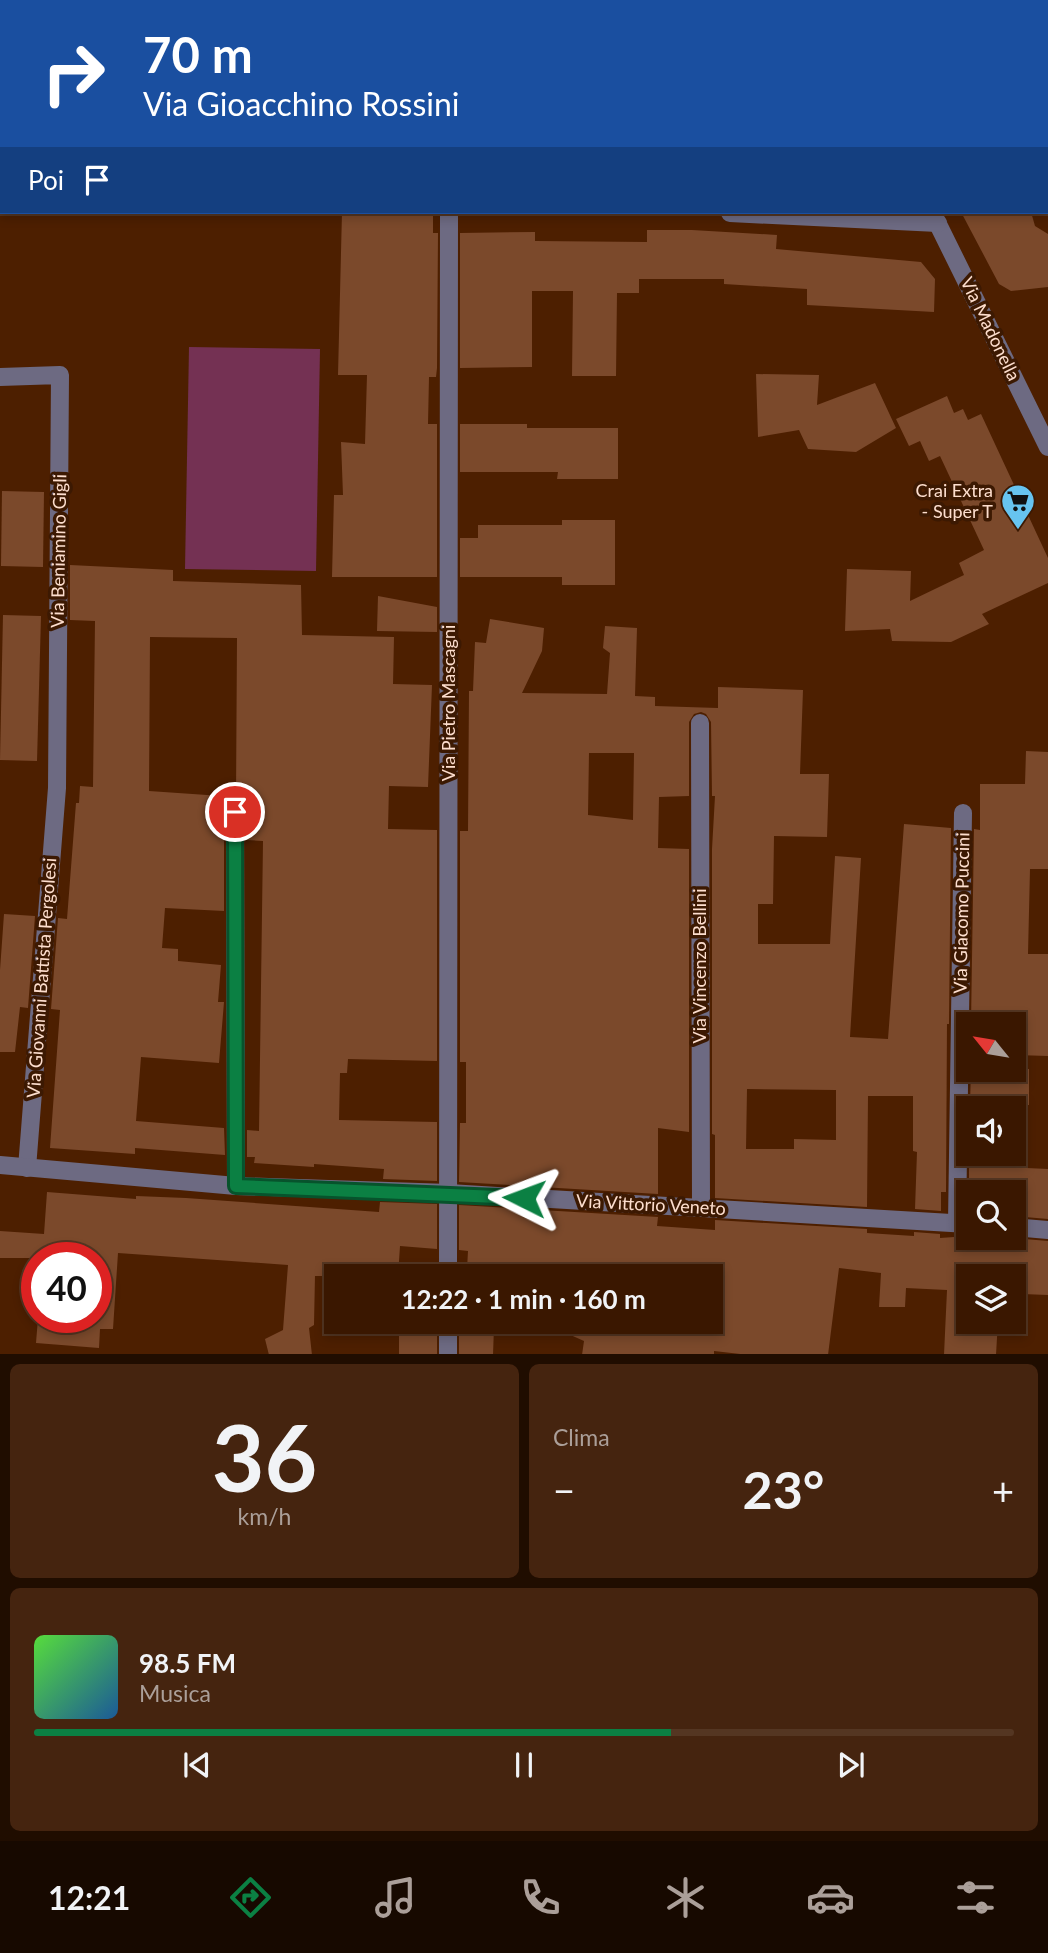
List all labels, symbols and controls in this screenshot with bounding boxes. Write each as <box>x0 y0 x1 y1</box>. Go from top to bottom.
text: 70 m <box>143 25 253 83</box>
icon: right <box>28 28 119 119</box>
text: Via Gioacchino Rossini <box>143 84 460 123</box>
icon: arrive <box>78 161 116 199</box>
text: Poi <box>28 164 64 196</box>
street label: Via Madonella <box>956 273 1025 384</box>
street label: Via Beniamino Gigli <box>46 474 70 628</box>
place label: Crai Extra - Super T <box>916 479 993 522</box>
supermarket icon: Crai Extra - Super T <box>999 482 1037 531</box>
street label: Via Pietro Mascagni <box>437 625 459 781</box>
pin <box>205 782 265 842</box>
icon: arrive <box>216 793 254 831</box>
street label: Via Giacomo Puccini <box>949 832 973 994</box>
street label: Via Giovanni Battista Pergolesi <box>22 857 60 1099</box>
street label: Via Vincenzo Bellini <box>688 889 710 1043</box>
north arrow <box>956 1012 1026 1082</box>
map controls <box>956 1012 1026 1334</box>
button: sound <box>956 1096 1026 1166</box>
position arrow <box>487 1161 561 1235</box>
button: search <box>956 1180 1026 1250</box>
street label: Via Vittorio Veneto <box>576 1189 726 1219</box>
speed limit sign: 40 <box>21 1242 112 1333</box>
button: layers <box>956 1264 1026 1334</box>
text: 12:22 · 1 min · 160 m <box>401 1283 646 1315</box>
text: 36 <box>212 1402 317 1511</box>
text: Clima <box>553 1423 610 1451</box>
text: 23° <box>743 1458 824 1520</box>
text: − <box>553 1467 575 1513</box>
text: + <box>992 1467 1014 1513</box>
text: km/h <box>238 1502 291 1530</box>
text: 98.5 FM <box>139 1647 236 1679</box>
text: Musica <box>139 1679 211 1707</box>
icon: previous <box>178 1746 216 1784</box>
icon: pause <box>505 1746 543 1784</box>
icon: next <box>832 1746 870 1784</box>
icon: directions <box>226 1873 275 1922</box>
icon: music <box>371 1873 420 1922</box>
icon: phone <box>516 1873 565 1922</box>
icon: climate <box>661 1873 710 1922</box>
icon: car <box>806 1873 855 1922</box>
icon: filters <box>951 1873 1000 1922</box>
text: 12:21 <box>48 1878 130 1917</box>

